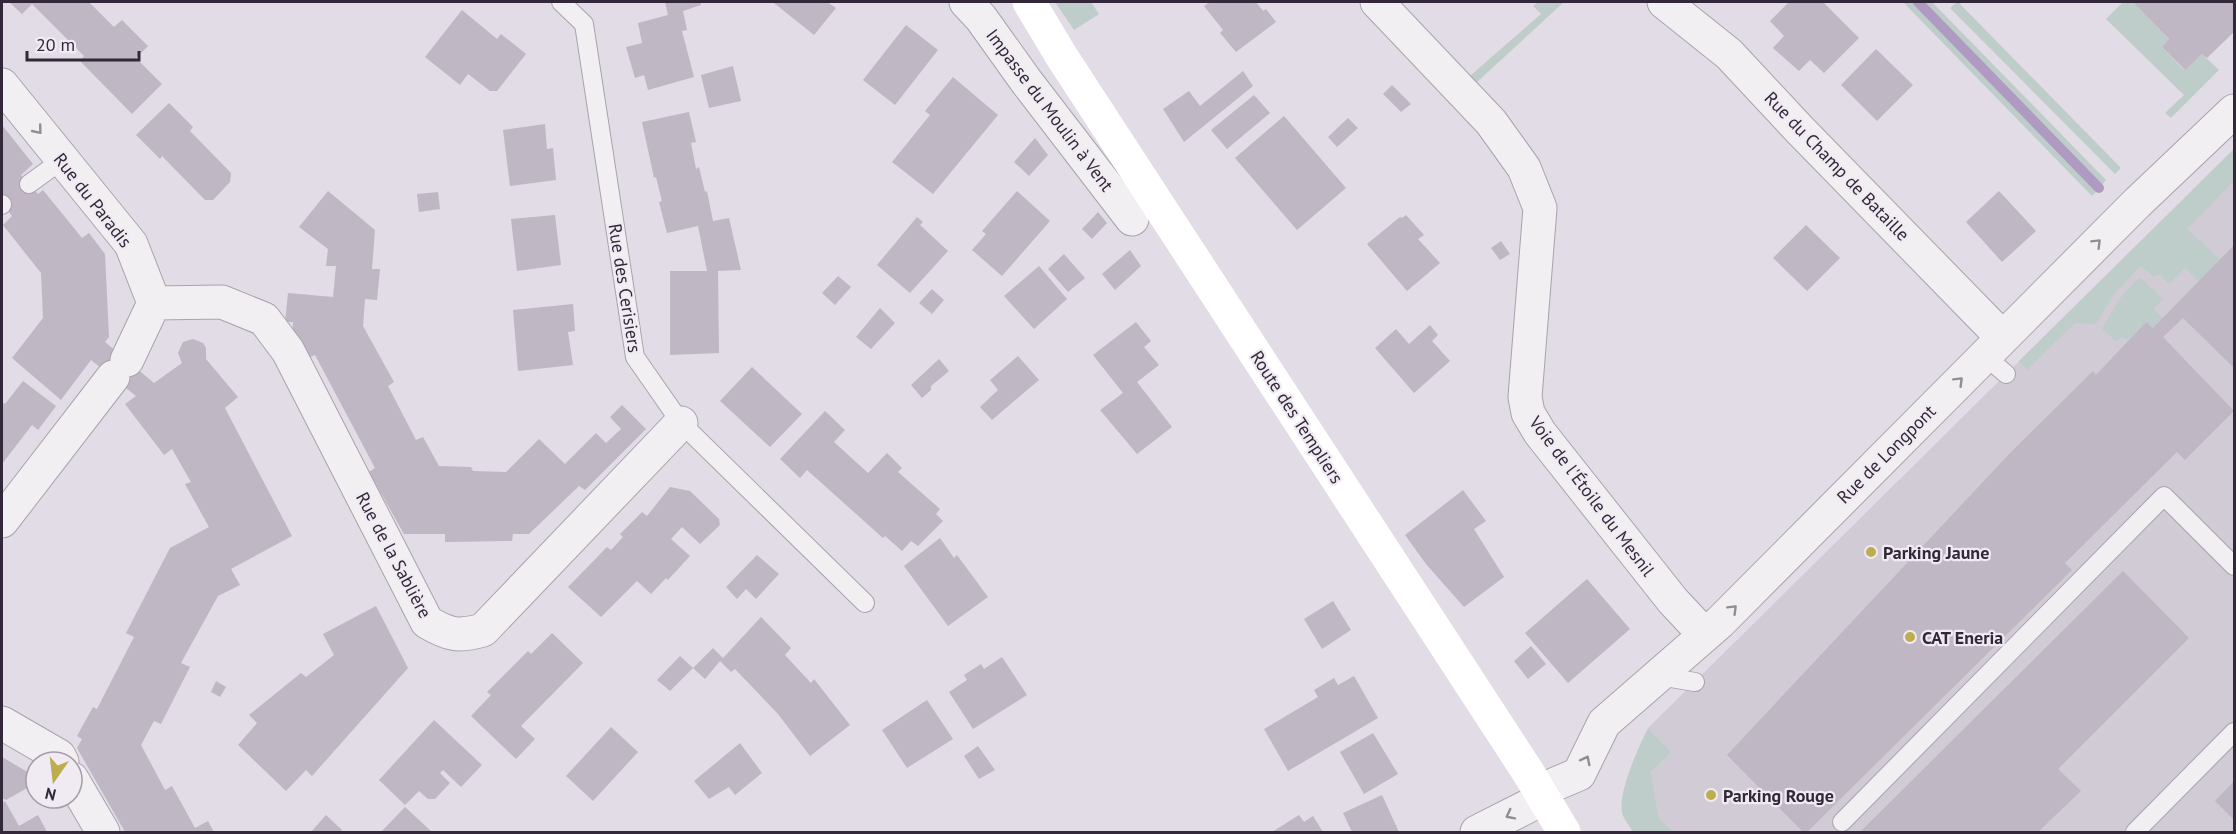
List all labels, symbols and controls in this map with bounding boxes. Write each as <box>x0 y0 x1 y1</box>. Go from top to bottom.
scale bar <box>27 24 140 62</box>
street label: Impasse du Moulin à Vent <box>981 24 1119 196</box>
text: 20 m <box>36 33 75 56</box>
street label: Rue du Champ de Bataille <box>1760 86 1914 246</box>
one-way arrow <box>31 124 42 135</box>
street label: Rue du Paradis <box>49 148 137 252</box>
street label: Rue des Cerisiers <box>603 222 647 354</box>
one-way arrow <box>2090 239 2100 250</box>
street label: Route des Templiers <box>1245 346 1349 488</box>
one-way arrow <box>1952 377 1963 387</box>
street label: Rue de Longpont <box>1832 400 1940 508</box>
street label: Voie de l'Étoile du Mesnil <box>1524 411 1660 581</box>
street label: Rue de la Sablière <box>351 488 437 622</box>
place label: Parking Jaune <box>1883 541 1989 564</box>
marker: Parking Jaune <box>1864 545 1878 559</box>
one-way arrow <box>1725 605 1736 616</box>
place label: CAT Eneria <box>1922 626 2003 649</box>
marker: CAT Eneria <box>1903 630 1917 644</box>
north arrow <box>24 750 84 810</box>
one-way arrow <box>1578 755 1590 766</box>
text: N <box>43 784 58 806</box>
place label: Parking Rouge <box>1723 784 1834 807</box>
marker: Parking Rouge <box>1704 788 1718 802</box>
one-way arrow <box>1506 808 1516 819</box>

